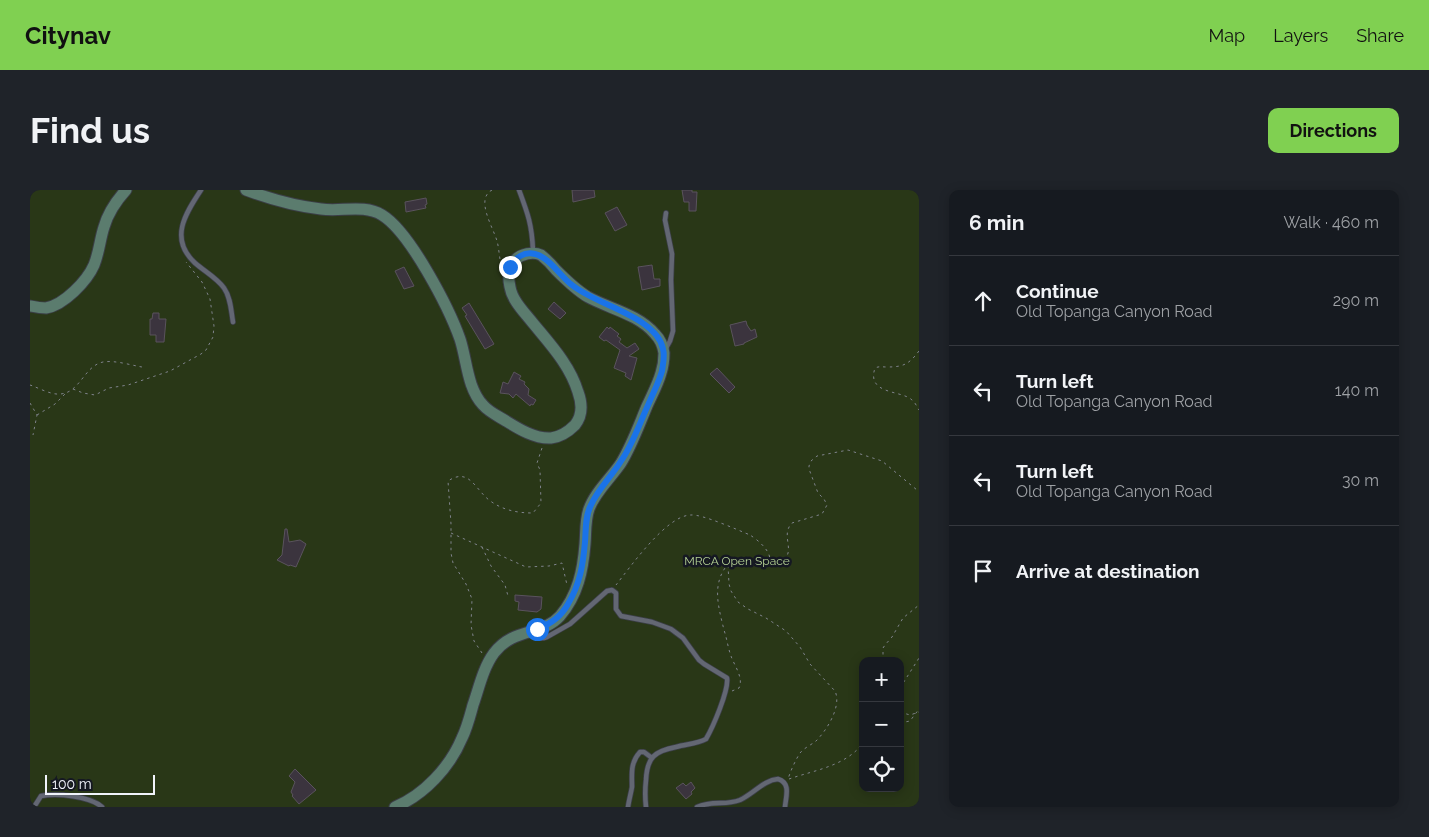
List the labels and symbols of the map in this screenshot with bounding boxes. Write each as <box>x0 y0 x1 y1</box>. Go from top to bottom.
route end <box>499 256 522 279</box>
park label: MRCA Open Space <box>684 554 790 568</box>
route start <box>526 618 549 641</box>
scale bar <box>45 772 155 795</box>

